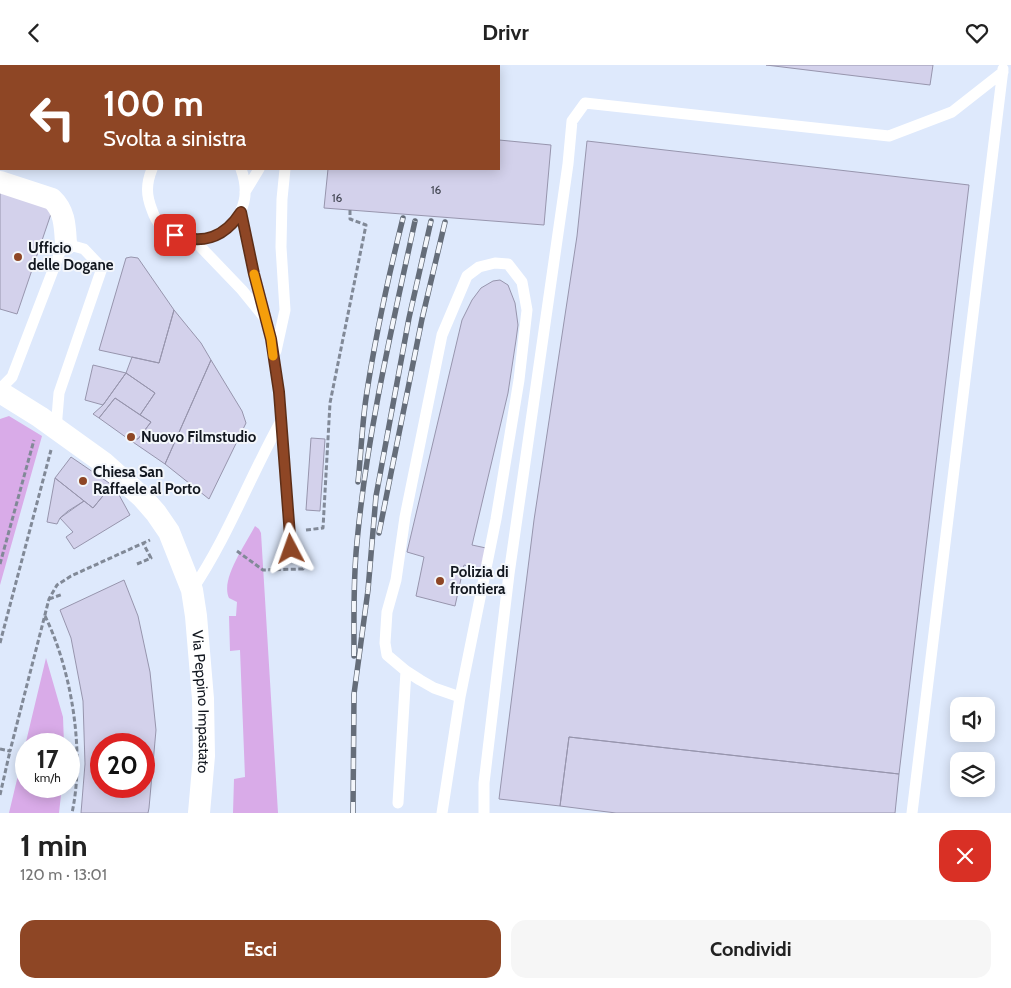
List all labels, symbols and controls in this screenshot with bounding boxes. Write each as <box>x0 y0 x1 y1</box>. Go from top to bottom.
icon: back <box>20 19 48 47</box>
text: Drivr <box>482 19 529 46</box>
icon: heart <box>963 19 991 47</box>
text: 100 m <box>103 82 204 125</box>
icon: left <box>20 85 85 150</box>
text: Svolta a sinistra <box>103 125 246 152</box>
house number: 16 <box>431 182 442 197</box>
house number: 16 <box>332 190 343 205</box>
pin <box>154 214 196 256</box>
icon: arrive <box>161 221 189 249</box>
place label: Ufficio delle Dogane <box>28 239 114 274</box>
marker: Ufficio delle Dogane <box>12 251 24 263</box>
place label: Nuovo Filmstudio <box>141 428 257 446</box>
marker: Nuovo Filmstudio <box>125 431 137 443</box>
place label: Chiesa San Raffaele al Porto <box>93 463 201 498</box>
marker: Chiesa San Raffaele al Porto <box>77 475 89 487</box>
position arrow <box>264 522 316 574</box>
place label: Polizia di frontiera <box>450 563 509 598</box>
marker: Polizia di frontiera <box>434 575 446 587</box>
street label: Via Peppino Impastato <box>188 629 213 774</box>
map controls <box>950 697 995 797</box>
button: sound <box>950 697 995 742</box>
speed limit sign: 20 <box>90 733 155 798</box>
text: 17 <box>37 744 58 774</box>
button: layers <box>950 752 995 797</box>
text: km/h <box>34 770 61 785</box>
text: 1 min <box>20 827 88 864</box>
button: close <box>939 830 991 882</box>
text: 120 m · 13:01 <box>20 865 107 884</box>
button: Esci <box>20 920 501 978</box>
button: Condividi <box>511 920 991 978</box>

